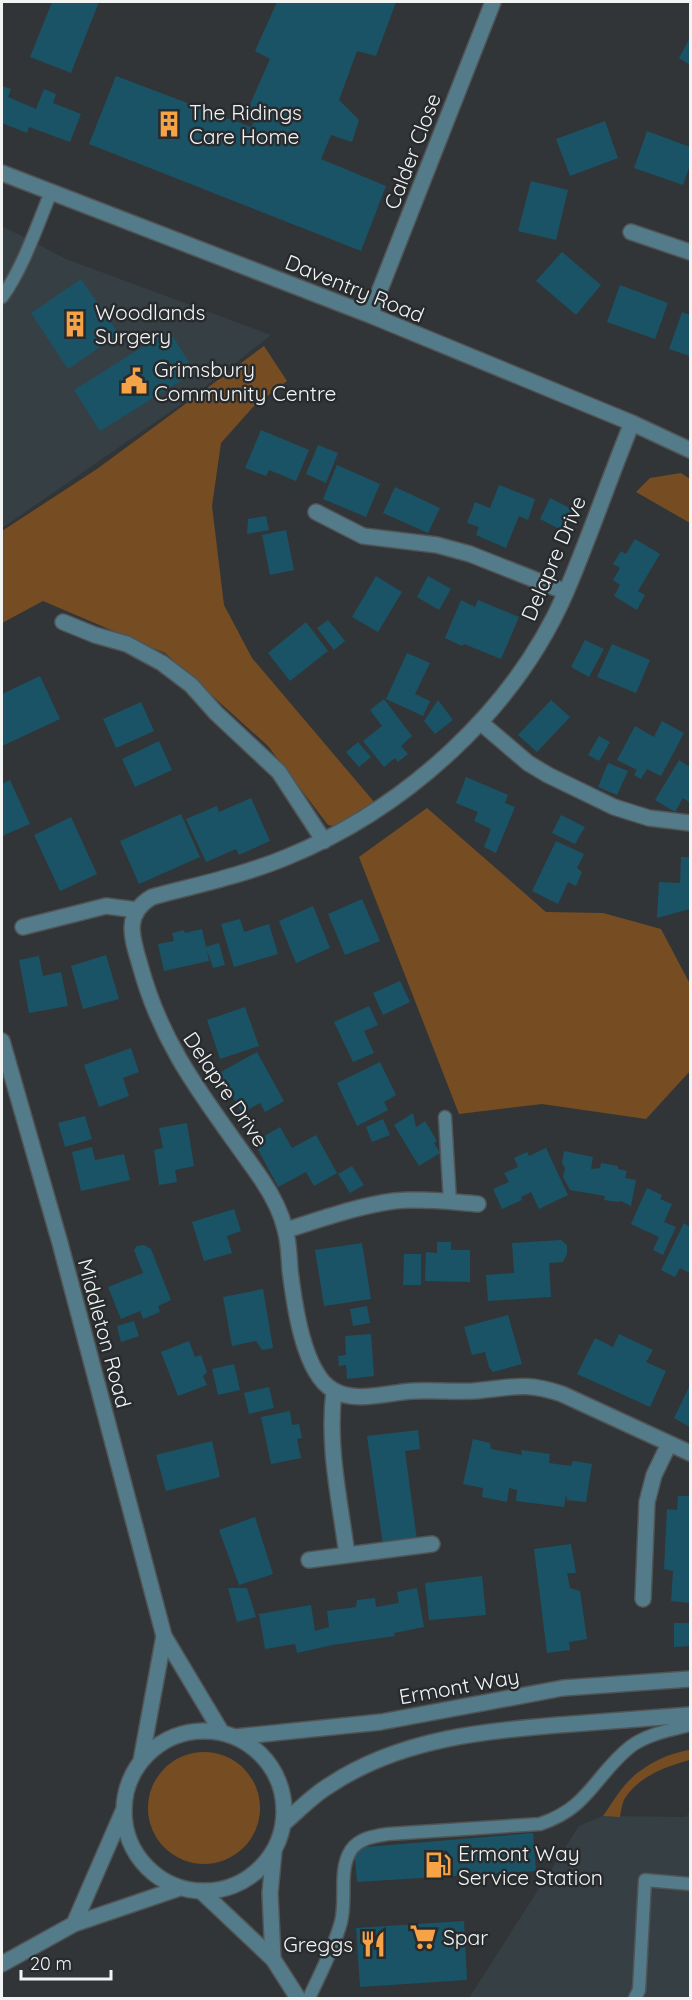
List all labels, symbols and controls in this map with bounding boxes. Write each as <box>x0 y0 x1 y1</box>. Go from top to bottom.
street label: Calder Close <box>378 89 446 213</box>
place label: The Ridings Care Home <box>189 99 302 149</box>
building icon: The Ridings Care Home <box>154 109 184 139</box>
street label: Daventry Road <box>282 248 428 328</box>
place label: Woodlands Surgery <box>95 299 205 349</box>
building icon: Woodlands Surgery <box>60 309 90 339</box>
place label: Grimsbury Community Centre <box>154 356 336 406</box>
public building icon: Grimsbury Community Centre <box>119 366 149 396</box>
street label: Delapre Drive <box>515 492 591 624</box>
street label: Delapre Drive <box>178 1027 274 1151</box>
street label: Middleton Road <box>73 1256 137 1410</box>
street label: Ermont Way <box>397 1663 521 1709</box>
place label: Ermont Way Service Station <box>458 1840 603 1890</box>
fuel station icon: Ermont Way Service Station <box>423 1850 453 1880</box>
supermarket icon: Spar <box>408 1922 438 1952</box>
place label: Spar <box>443 1924 488 1950</box>
restaurant icon: Greggs <box>358 1929 388 1959</box>
place label: Greggs <box>283 1931 353 1957</box>
scale bar <box>21 1943 111 1981</box>
text: 20 m <box>30 1952 72 1975</box>

